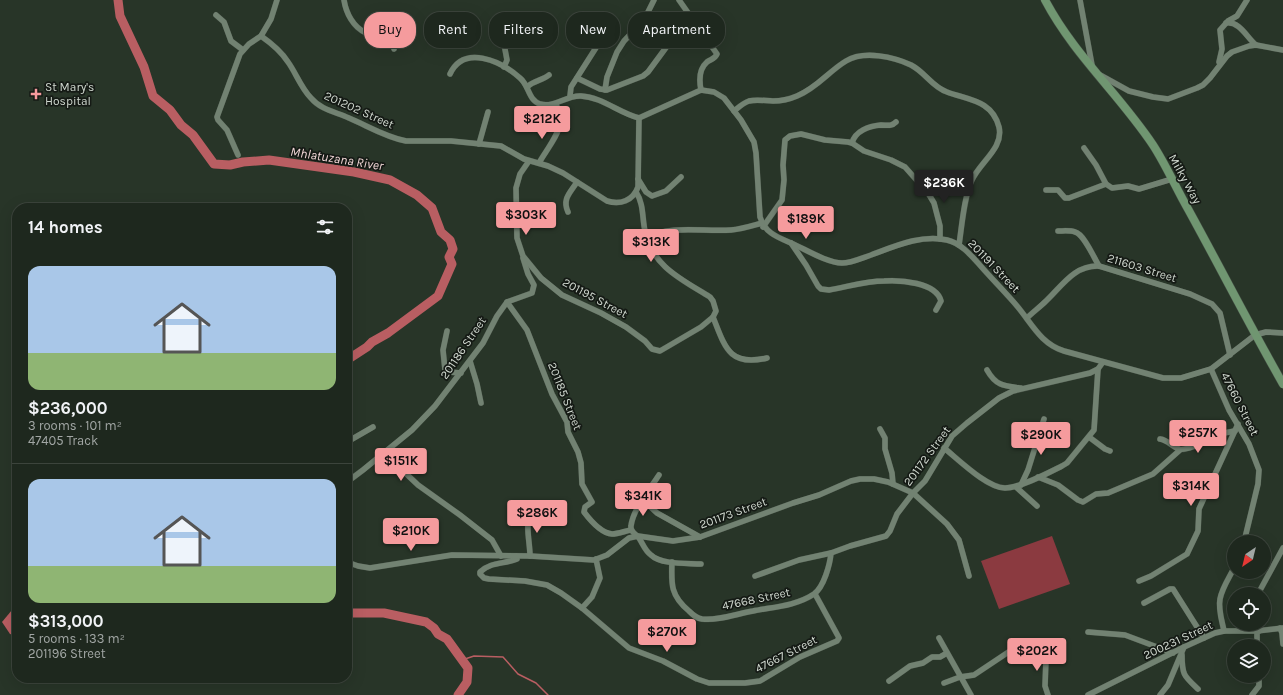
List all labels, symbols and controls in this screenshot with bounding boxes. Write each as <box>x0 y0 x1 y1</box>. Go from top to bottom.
chip: Buy <box>364 12 416 48</box>
chip: Rent <box>424 12 481 48</box>
chip: Filters <box>489 12 558 48</box>
chip: New <box>566 12 620 48</box>
chip: Apartment <box>628 12 725 48</box>
place label: St Mary's Hospital <box>45 80 94 108</box>
marker: St Mary's Hospital <box>30 88 42 100</box>
street label: 201202 Street <box>322 88 396 132</box>
pin: $212K <box>514 106 570 140</box>
text: $212K <box>523 111 561 126</box>
water label: Mhlatuzana River <box>289 144 385 173</box>
street label: Milky Way <box>1166 152 1205 207</box>
pin: $236K <box>916 170 972 204</box>
text: $236K <box>923 175 965 190</box>
pin: $303K <box>498 202 554 236</box>
pin: $189K <box>778 206 834 240</box>
text: $303K <box>505 207 547 222</box>
text: $189K <box>787 211 825 226</box>
icon: filters <box>314 216 336 238</box>
text: 14 homes <box>28 217 103 237</box>
pin: $313K <box>623 229 679 263</box>
text: $313K <box>632 234 670 249</box>
street label: 201191 Street <box>965 236 1023 296</box>
street label: 211603 Street <box>1106 251 1179 285</box>
street label: 201195 Street <box>560 275 630 321</box>
icon: home <box>146 292 218 364</box>
street label: 201186 Street <box>437 314 489 382</box>
street label: 201185 Street <box>545 360 585 432</box>
street label: 47660 Street <box>1218 370 1262 438</box>
text: $236,000 <box>28 398 107 418</box>
text: 3 rooms · 101 m² <box>28 418 122 433</box>
pin: $257K <box>1170 420 1226 454</box>
pin: $290K <box>1013 422 1069 456</box>
street label: 201172 Street <box>901 423 954 489</box>
text: $257K <box>1178 425 1218 440</box>
text: $290K <box>1020 427 1062 442</box>
text: 47405 Track <box>28 433 98 448</box>
pin: $151K <box>373 448 429 482</box>
text: $151K <box>384 453 418 468</box>
pin: $314K <box>1163 473 1219 507</box>
text: $314K <box>1172 478 1210 493</box>
pin: $341K <box>615 483 671 517</box>
text: $341K <box>624 488 662 503</box>
street label: 201173 Street <box>697 494 769 532</box>
pin: $286K <box>509 500 565 534</box>
icon: home <box>146 505 218 577</box>
text: $286K <box>516 505 558 520</box>
pin: $210K <box>383 518 439 552</box>
text: $210K <box>392 523 430 538</box>
north arrow <box>1227 535 1271 579</box>
map controls <box>1227 535 1271 683</box>
street label: 47668 Street <box>721 585 792 613</box>
button: locate <box>1227 587 1271 631</box>
text: $313,000 <box>28 611 103 631</box>
street label: 200231 Street <box>1141 618 1215 662</box>
pin: $270K <box>639 619 695 653</box>
text: $270K <box>647 624 687 639</box>
text: 5 rooms · 133 m² <box>28 631 125 646</box>
street label: 47667 Street <box>753 632 820 676</box>
pin: $202K <box>1009 638 1065 672</box>
button: layers <box>1227 639 1271 683</box>
text: $202K <box>1016 643 1058 658</box>
text: 201196 Street <box>28 646 106 661</box>

